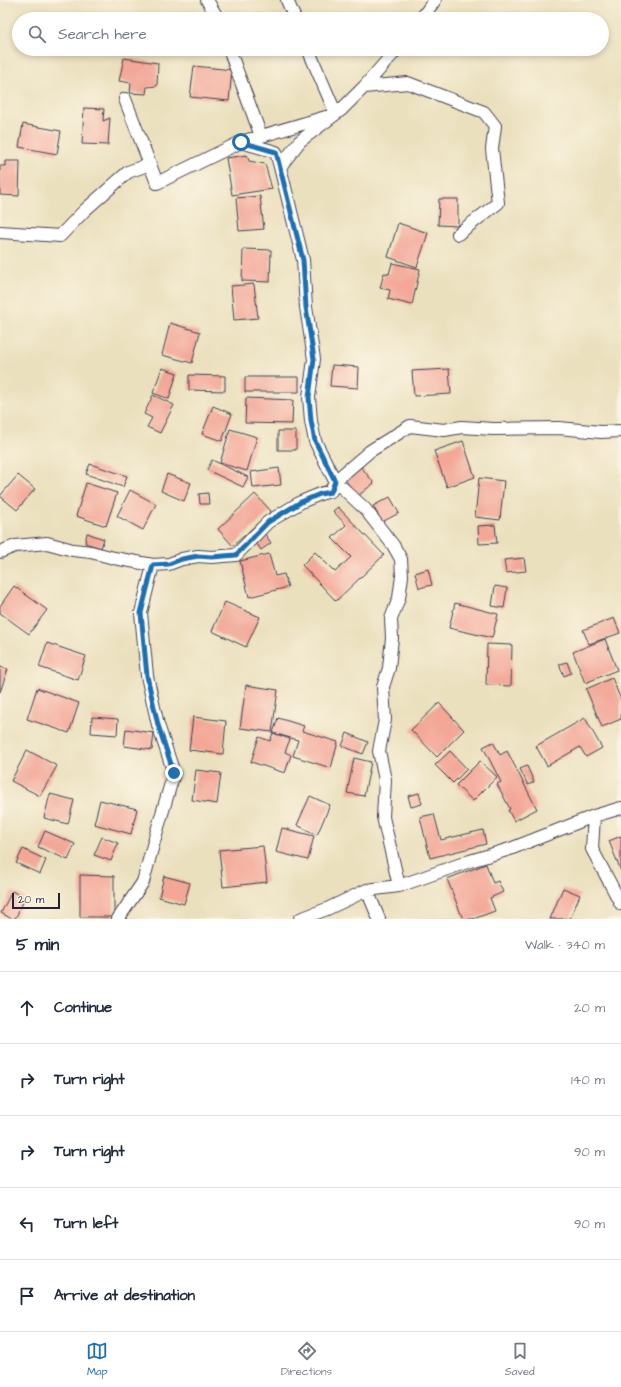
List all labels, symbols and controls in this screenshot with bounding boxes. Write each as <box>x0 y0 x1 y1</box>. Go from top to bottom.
search box <box>12 12 609 56</box>
icon: search <box>26 23 48 45</box>
text: Search here <box>58 24 147 45</box>
route start <box>232 133 250 151</box>
route end <box>165 764 183 782</box>
scale bar <box>12 891 60 910</box>
text: 20 m <box>18 892 44 907</box>
text: 5 min <box>16 933 59 957</box>
text: Walk · 340 m <box>525 936 605 954</box>
icon: ahead <box>16 997 38 1019</box>
text: Continue <box>54 997 112 1018</box>
text: 20 m <box>574 999 605 1017</box>
icon: right <box>16 1069 38 1091</box>
text: Turn right <box>54 1069 125 1090</box>
text: 140 m <box>571 1071 605 1089</box>
icon: right <box>16 1141 38 1163</box>
text: Turn right <box>54 1141 125 1162</box>
text: 90 m <box>574 1143 605 1161</box>
icon: left <box>16 1213 38 1235</box>
text: Turn left <box>54 1213 118 1234</box>
text: 90 m <box>574 1215 605 1233</box>
icon: arrive <box>16 1285 38 1307</box>
text: Arrive at destination <box>54 1285 195 1306</box>
tab: Map <box>86 1340 108 1379</box>
tab: Directions <box>281 1340 332 1379</box>
tab: Saved <box>505 1340 535 1379</box>

